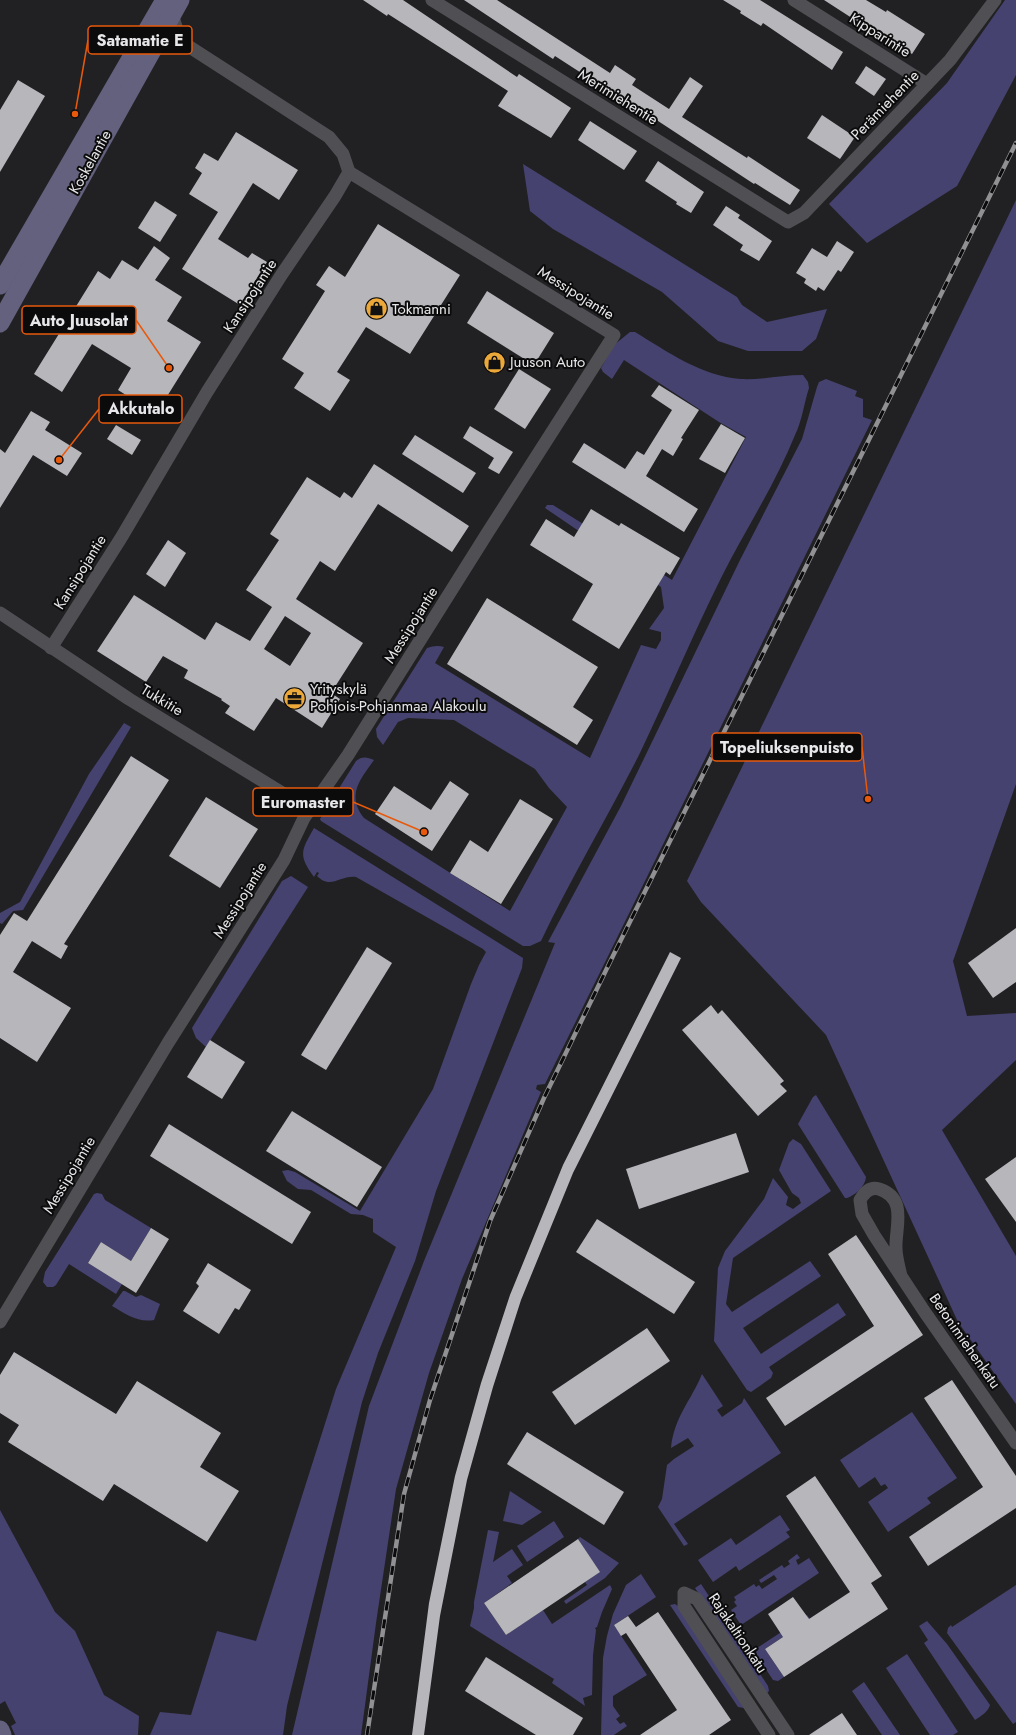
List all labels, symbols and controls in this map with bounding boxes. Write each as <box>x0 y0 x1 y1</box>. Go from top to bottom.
street label: Kipparintie <box>845 7 915 63</box>
callout: Satamatie E <box>88 26 192 54</box>
text: Satamatie E <box>96 29 184 52</box>
street label: Merimiehentie <box>574 64 663 131</box>
street label: Perämiehentie <box>846 65 924 145</box>
street label: Koskelantie <box>63 126 117 198</box>
street label: Kansipojantie <box>218 254 282 337</box>
street label: Messipojantie <box>533 261 619 325</box>
shop icon: Tokmanni <box>363 296 389 322</box>
place label: Tokmanni <box>392 298 451 320</box>
callout: Auto Juusolat <box>22 306 136 334</box>
text: Auto Juusolat <box>29 309 129 332</box>
shop icon: Juuson Auto <box>482 349 508 375</box>
place label: Juuson Auto <box>508 351 585 373</box>
callout: Akkutalo <box>99 395 182 423</box>
text: Akkutalo <box>107 397 174 420</box>
street label: Kansipojantie <box>48 530 112 614</box>
street label: Messipojantie <box>379 582 443 668</box>
place label: Yrityskylä Pohjois-Pohjanmaa Alakoulu <box>310 678 487 717</box>
street label: Tukkitie <box>137 679 188 721</box>
office icon: Yrityskylä Pohjois-Pohjanmaa Alakoulu <box>282 685 308 711</box>
callout: Topeliuksenpuisto <box>712 733 862 761</box>
text: Topeliuksenpuisto <box>720 736 854 759</box>
callout: Euromaster <box>253 788 353 816</box>
text: Euromaster <box>261 791 346 814</box>
street label: Messipojantie <box>208 857 272 943</box>
street label: Messipojantie <box>37 1132 101 1218</box>
street label: Betonimiehenkatu <box>924 1289 1006 1393</box>
street label: Rajakaltionkatu <box>703 1588 773 1678</box>

